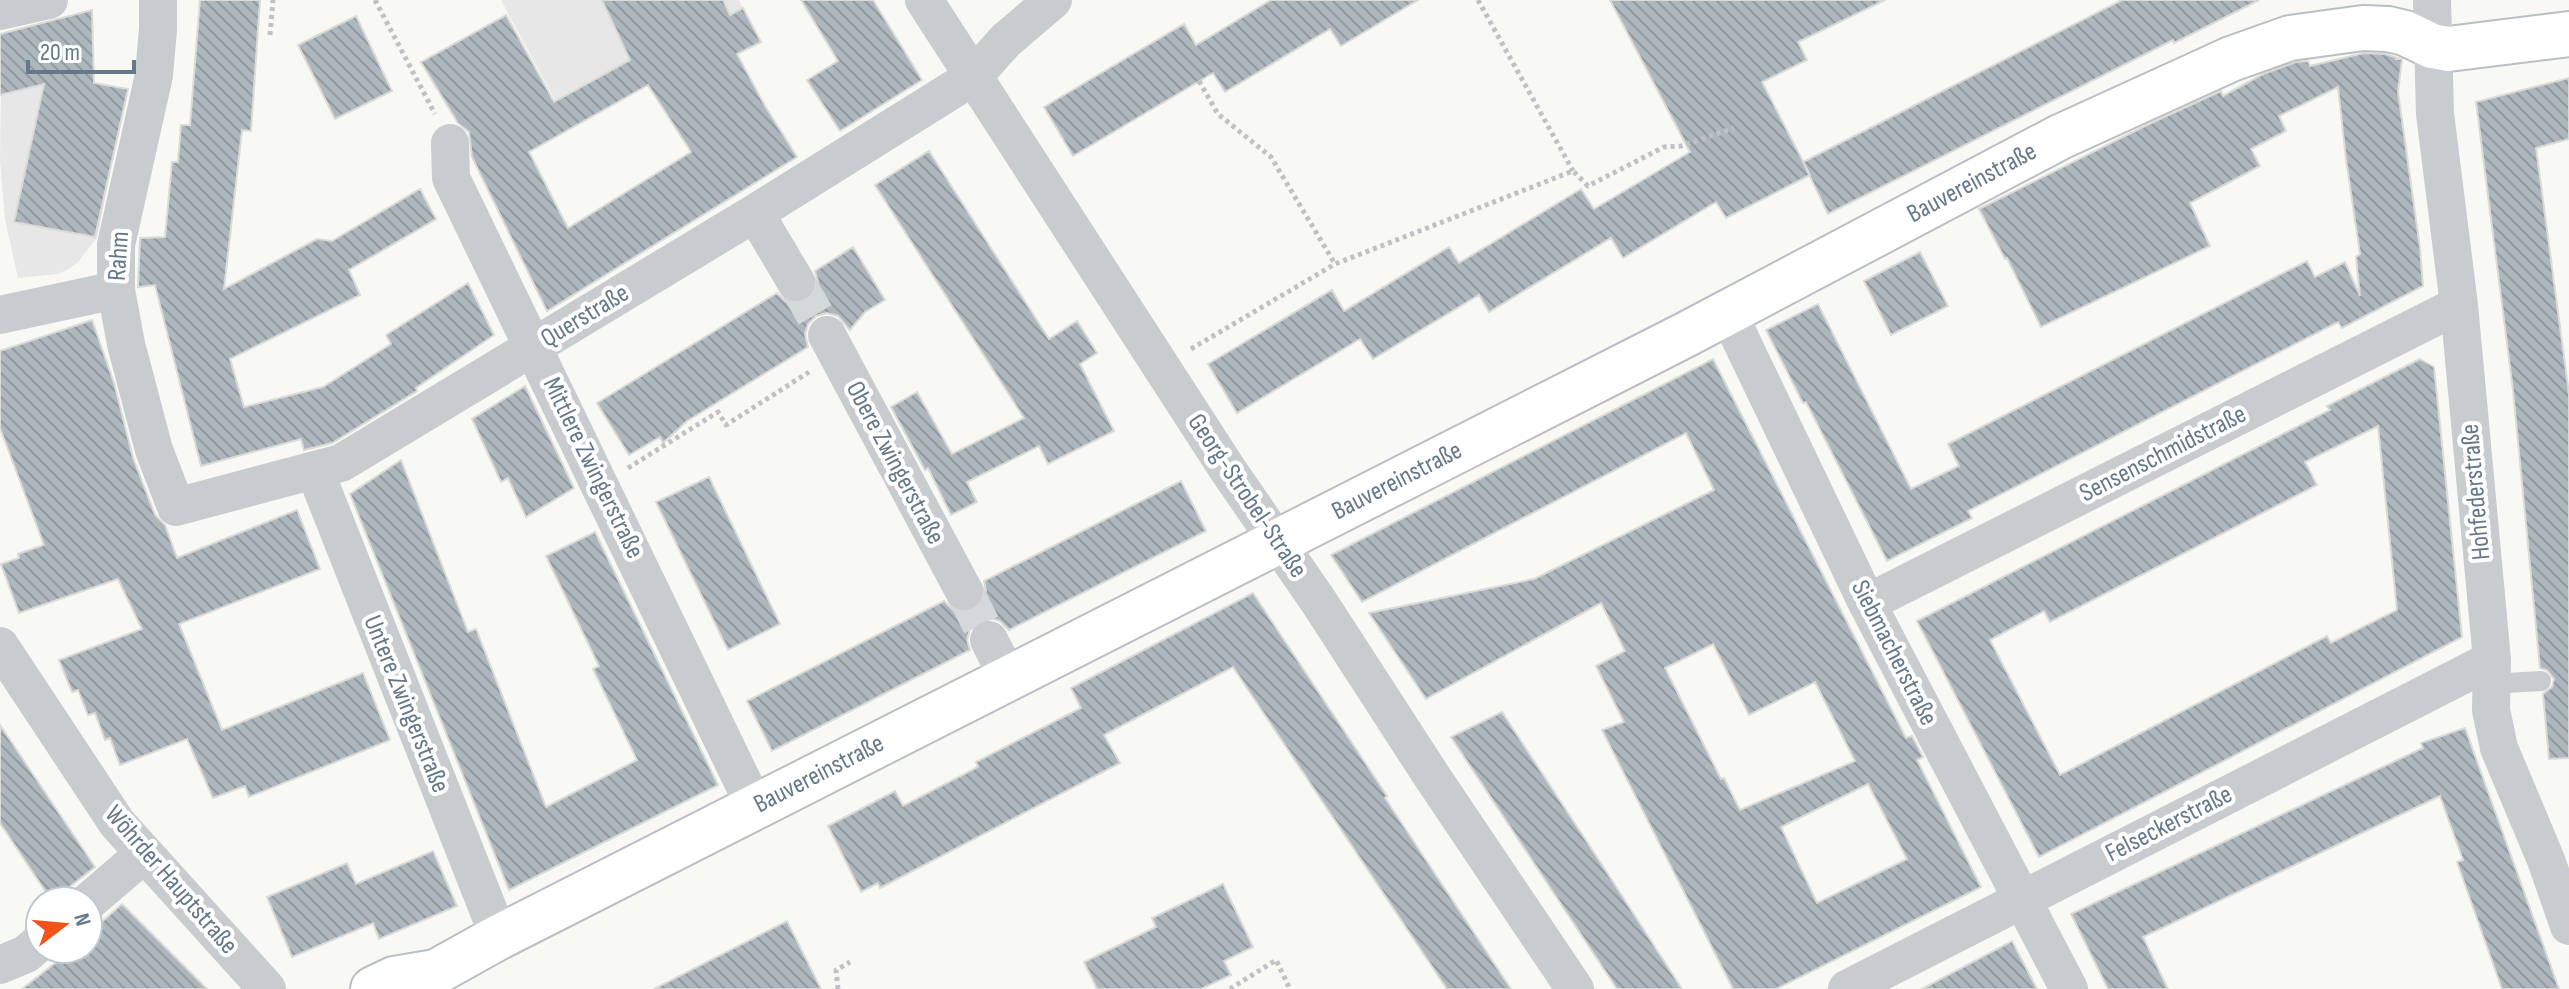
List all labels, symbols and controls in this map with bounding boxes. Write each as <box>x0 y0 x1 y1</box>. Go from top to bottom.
scale bar <box>28 24 134 74</box>
text: 20 m <box>40 38 80 67</box>
street label: Bauvereinstraße <box>1902 136 2042 230</box>
street label: Rahm <box>102 230 136 282</box>
street label: Querstraße <box>535 278 635 354</box>
street label: Mittlere Zwingerstraße <box>536 372 650 564</box>
street label: Obere Zwingerstraße <box>839 376 951 550</box>
street label: Sensenschmidstraße <box>2075 399 2251 509</box>
street label: Georg-Strobel-Straße <box>1181 408 1313 584</box>
street label: Hohfederstraße <box>2455 423 2497 561</box>
street label: Bauvereinstraße <box>1327 435 1467 527</box>
street label: Siebmacherstraße <box>1844 575 1944 731</box>
street label: Untere Zwingerstraße <box>356 611 456 797</box>
street label: Bauvereinstraße <box>749 728 889 820</box>
street label: Felseckerstraße <box>2101 779 2237 869</box>
street label: Wöhrder Hauptstraße <box>98 799 244 961</box>
north arrow <box>24 885 104 965</box>
text: N <box>67 911 96 929</box>

